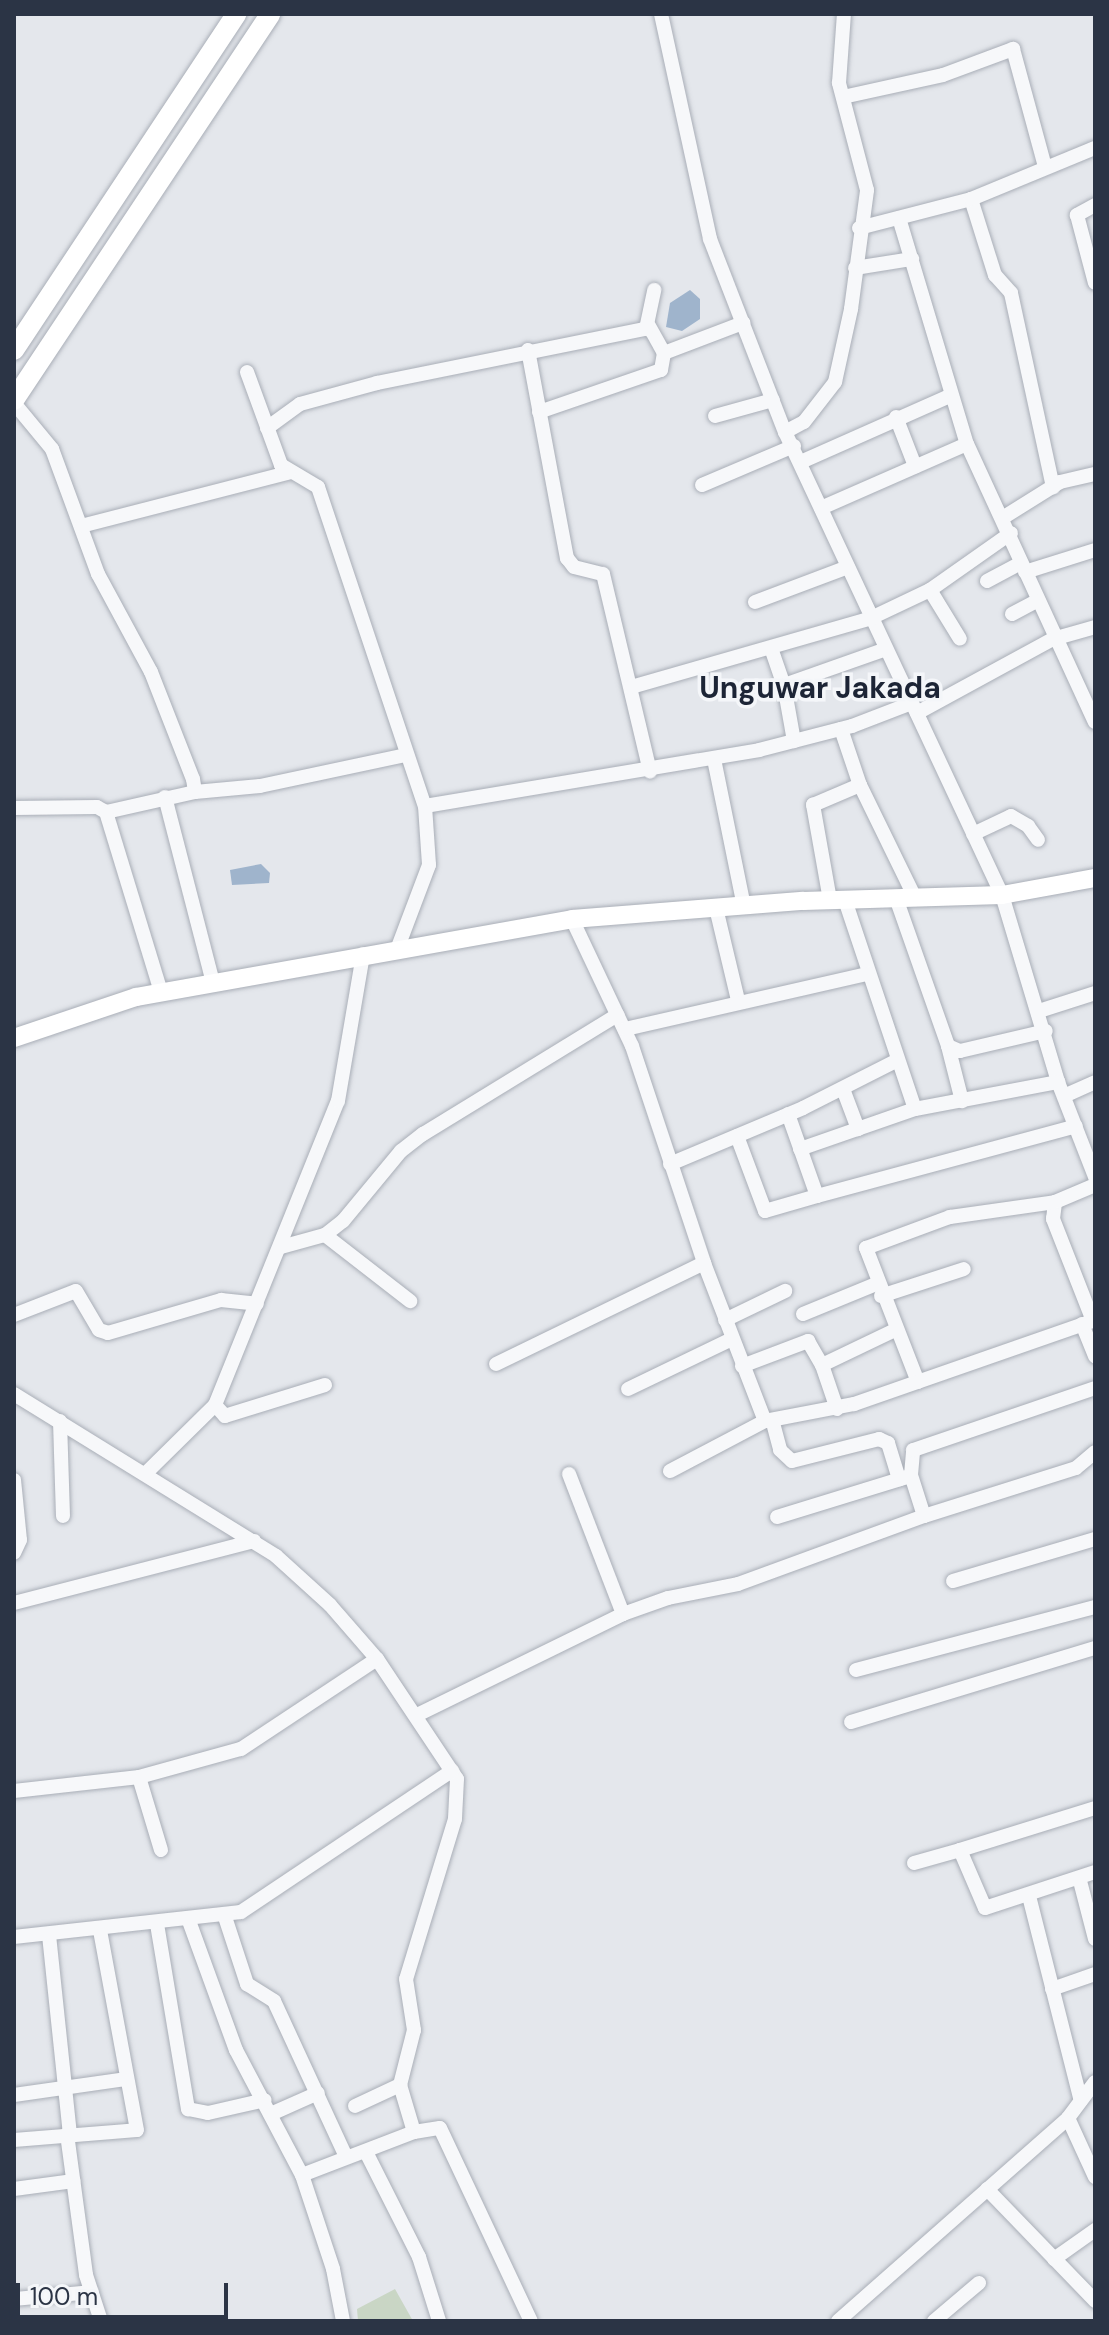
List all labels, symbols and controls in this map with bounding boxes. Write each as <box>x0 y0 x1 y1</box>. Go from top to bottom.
district label: Unguwar Jakada <box>699 670 941 706</box>
scale bar <box>20 2267 232 2317</box>
text: 100 m <box>30 2281 98 2312</box>

